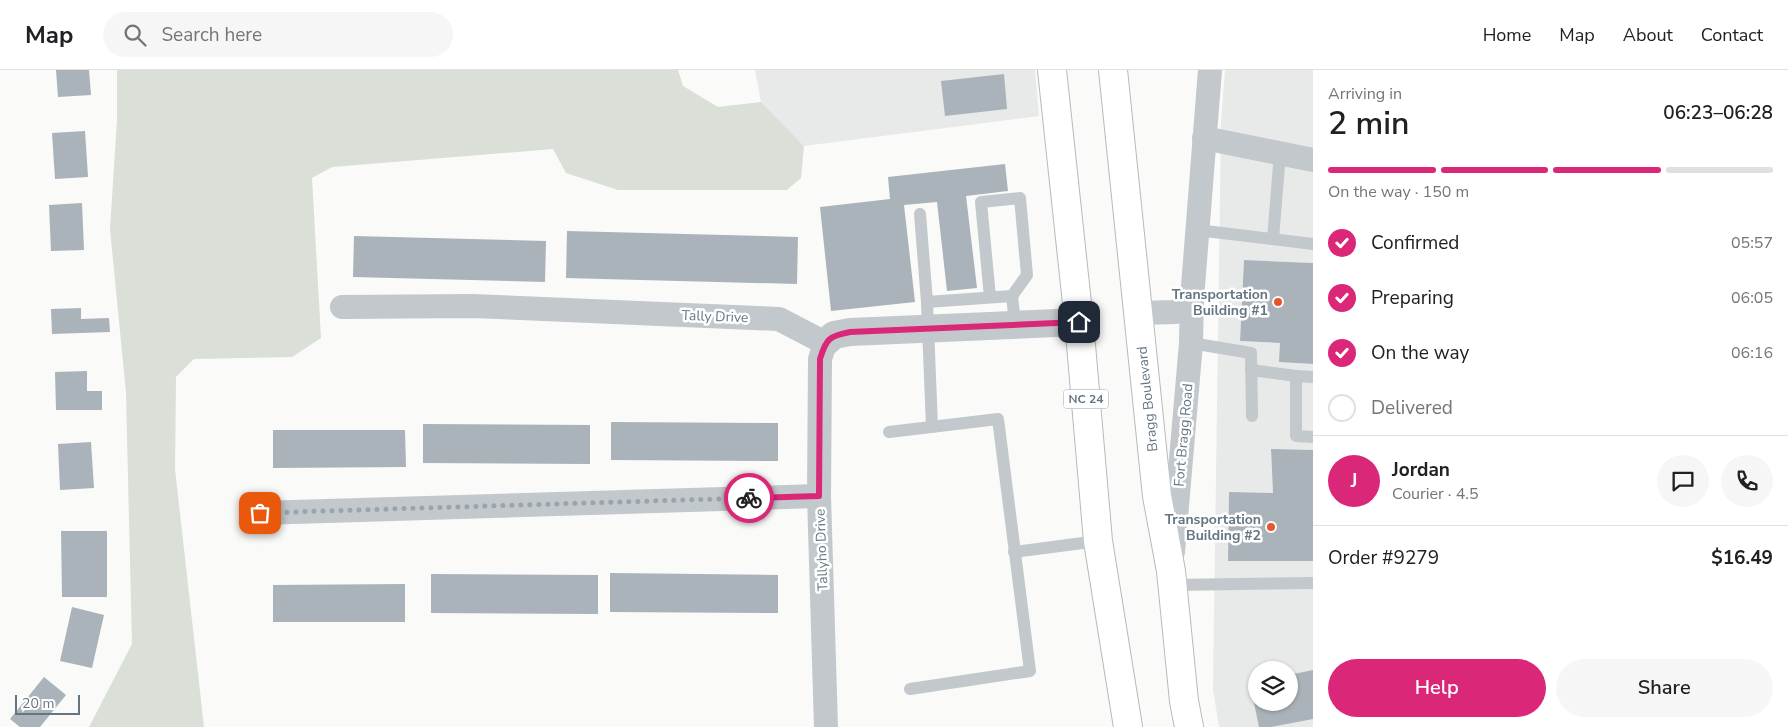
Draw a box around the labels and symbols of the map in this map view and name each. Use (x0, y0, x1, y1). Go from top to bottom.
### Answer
place label: Transportation Building #1 (1172, 285, 1268, 320)
marker: Transportation Building #1 (1272, 296, 1284, 308)
pin (1058, 301, 1100, 343)
street label: Tally Drive (681, 306, 749, 327)
street label: Bragg Boulevard (1133, 345, 1162, 453)
street label: Fort Bragg Road (1170, 383, 1197, 487)
road number: NC 24 (1064, 390, 1108, 408)
courier (724, 473, 774, 523)
pin (239, 492, 281, 534)
street label: Tallyho Drive (811, 508, 832, 592)
place label: Transportation Building #2 (1165, 510, 1261, 545)
marker: Transportation Building #2 (1265, 521, 1277, 533)
scale bar (15, 692, 80, 715)

